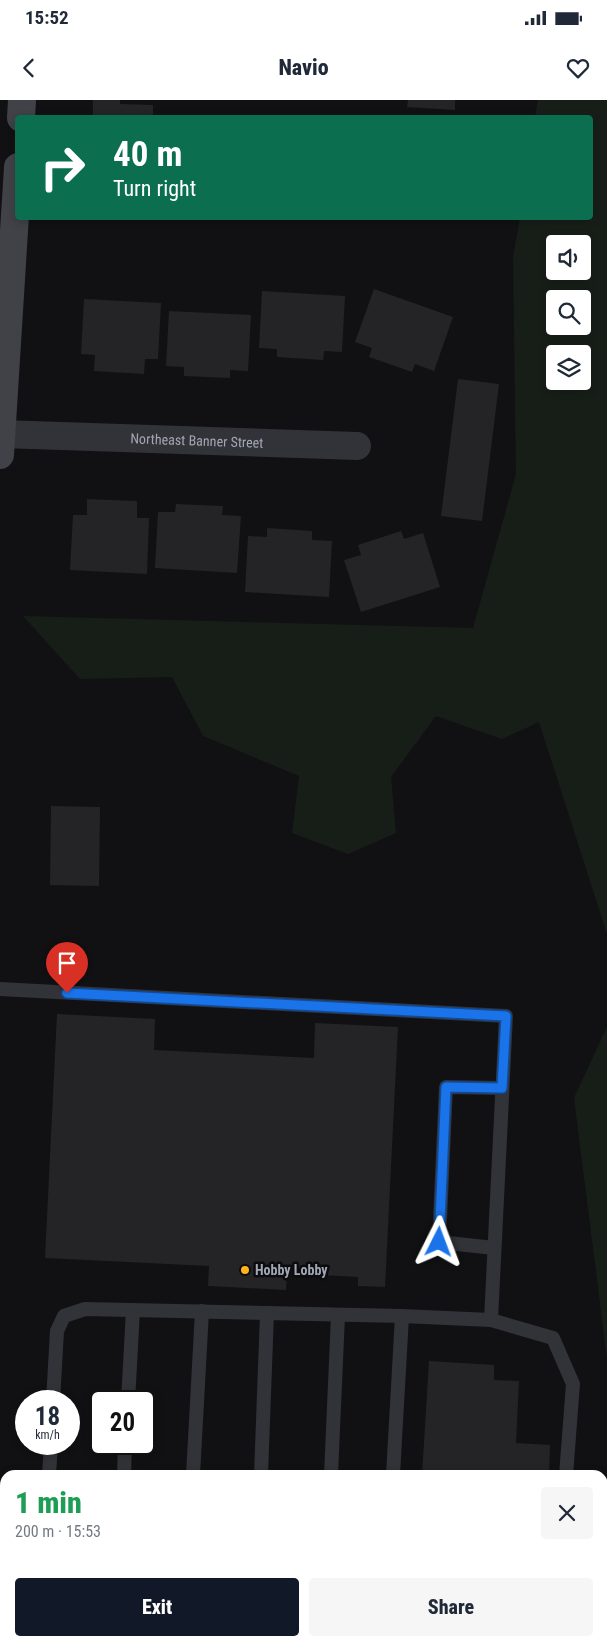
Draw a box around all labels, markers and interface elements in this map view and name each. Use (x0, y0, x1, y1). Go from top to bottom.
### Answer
text: 15:52 (25, 6, 69, 29)
icon: back (15, 54, 43, 82)
icon: heart (564, 54, 592, 82)
text: Navio (278, 55, 329, 80)
text: 40 m (113, 134, 182, 175)
icon: right (30, 135, 95, 200)
text: Turn right (113, 176, 196, 201)
map controls (546, 235, 591, 390)
button: sound (546, 235, 591, 280)
button: search (546, 290, 591, 335)
button: layers (546, 345, 591, 390)
street label: Northeast Banner Street (130, 430, 264, 451)
pin (46, 942, 88, 993)
icon: arrive (53, 949, 81, 977)
position arrow (412, 1215, 464, 1267)
place label: Hobby Lobby (255, 1262, 328, 1278)
marker: Hobby Lobby (239, 1264, 251, 1276)
speed limit sign: 20 (90, 1390, 155, 1455)
text: 18 (35, 1402, 60, 1431)
text: km/h (35, 1428, 60, 1442)
text: 1 min (15, 1485, 82, 1520)
button: close (541, 1487, 593, 1539)
text: 200 m · 15:53 (15, 1522, 101, 1541)
button: Exit (15, 1578, 299, 1636)
button: Share (309, 1578, 593, 1636)

